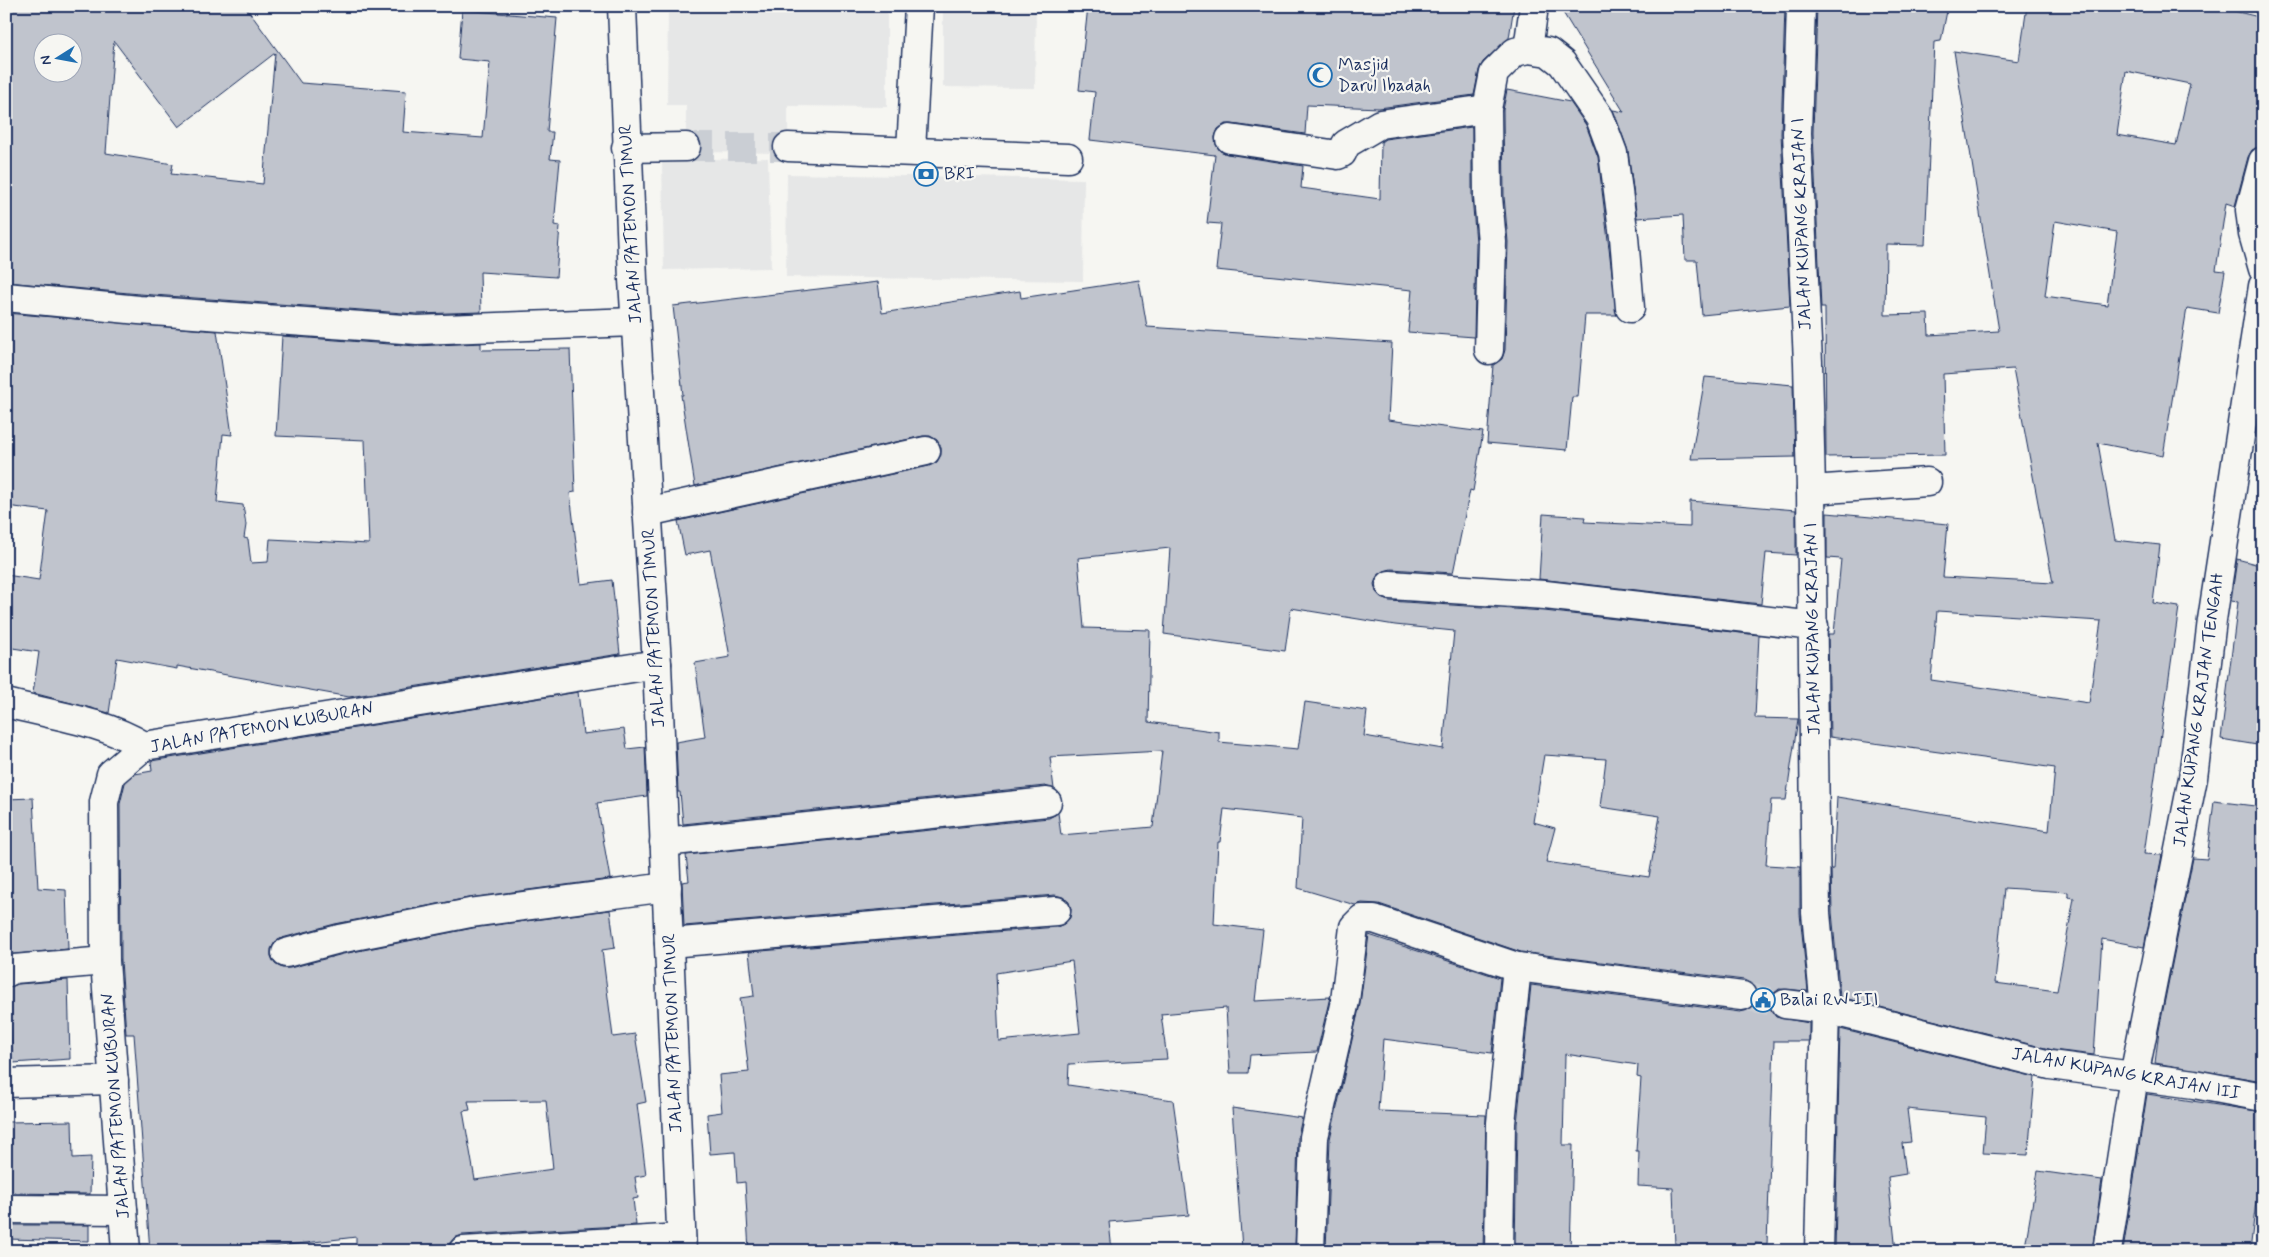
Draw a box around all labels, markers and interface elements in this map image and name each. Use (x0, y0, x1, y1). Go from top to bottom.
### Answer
north arrow (32, 32, 82, 82)
place label: Masjid Darul Ibadah (1338, 53, 1431, 98)
text: N (36, 54, 56, 67)
mosque icon: Masjid Darul Ibadah (1307, 62, 1333, 88)
street label: JALAN KUPANG KRAJAN I (1786, 117, 1818, 331)
street label: JALAN PATEMON TIMUR (614, 124, 648, 324)
bank icon: BRI (913, 161, 939, 187)
place label: BRI (944, 162, 975, 186)
street label: JALAN KUPANG KRAJAN I (1799, 523, 1827, 735)
street label: JALAN PATEMON TIMUR (637, 528, 671, 728)
street label: JALAN KUPANG KRAJAN TENGAH (2168, 571, 2230, 849)
street label: JALAN PATEMON KUBURAN (148, 697, 376, 759)
street label: JALAN PATEMON TIMUR (658, 933, 688, 1133)
public building icon: Balai RW III (1750, 987, 1776, 1013)
place label: Balai RW III (1780, 988, 1878, 1012)
street label: JALAN PATEMON KUBURAN (96, 992, 136, 1220)
street label: JALAN KUPANG KRAJAN III (2009, 1042, 2243, 1106)

